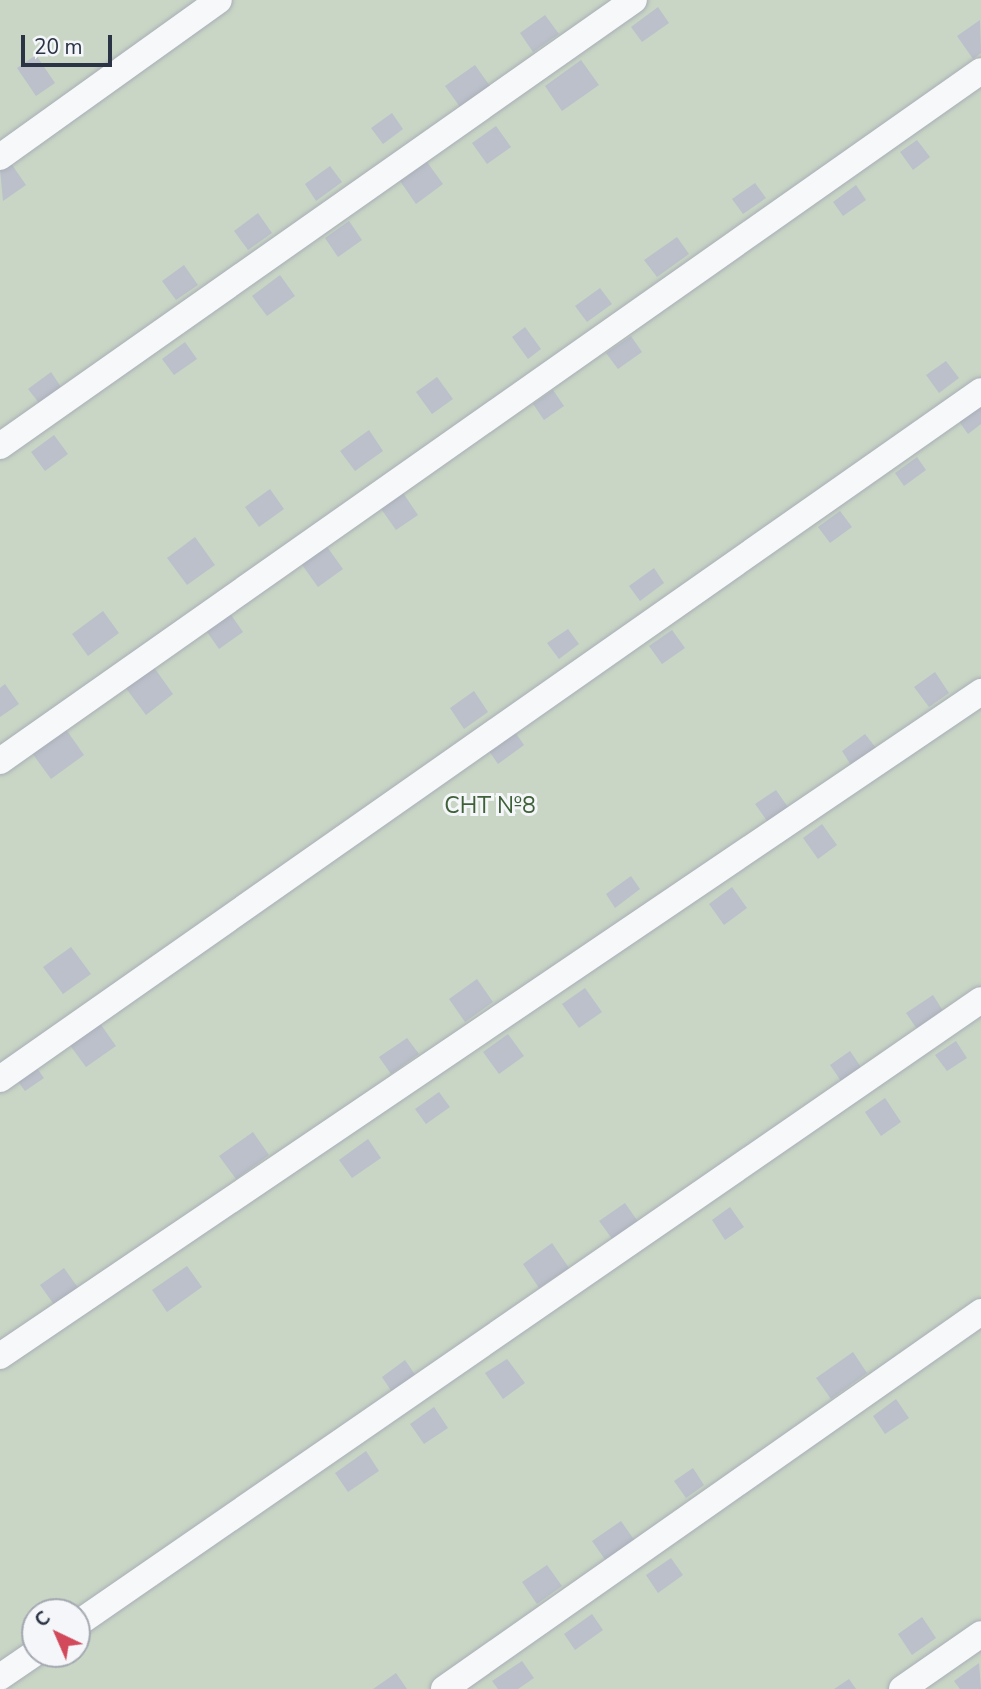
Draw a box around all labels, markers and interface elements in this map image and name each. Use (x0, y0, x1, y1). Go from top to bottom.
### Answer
scale bar (24, 21, 116, 65)
text: 20 m (34, 33, 83, 61)
park label: СНТ №8 (444, 792, 536, 820)
north arrow (21, 1598, 91, 1668)
text: С (29, 1605, 56, 1633)

